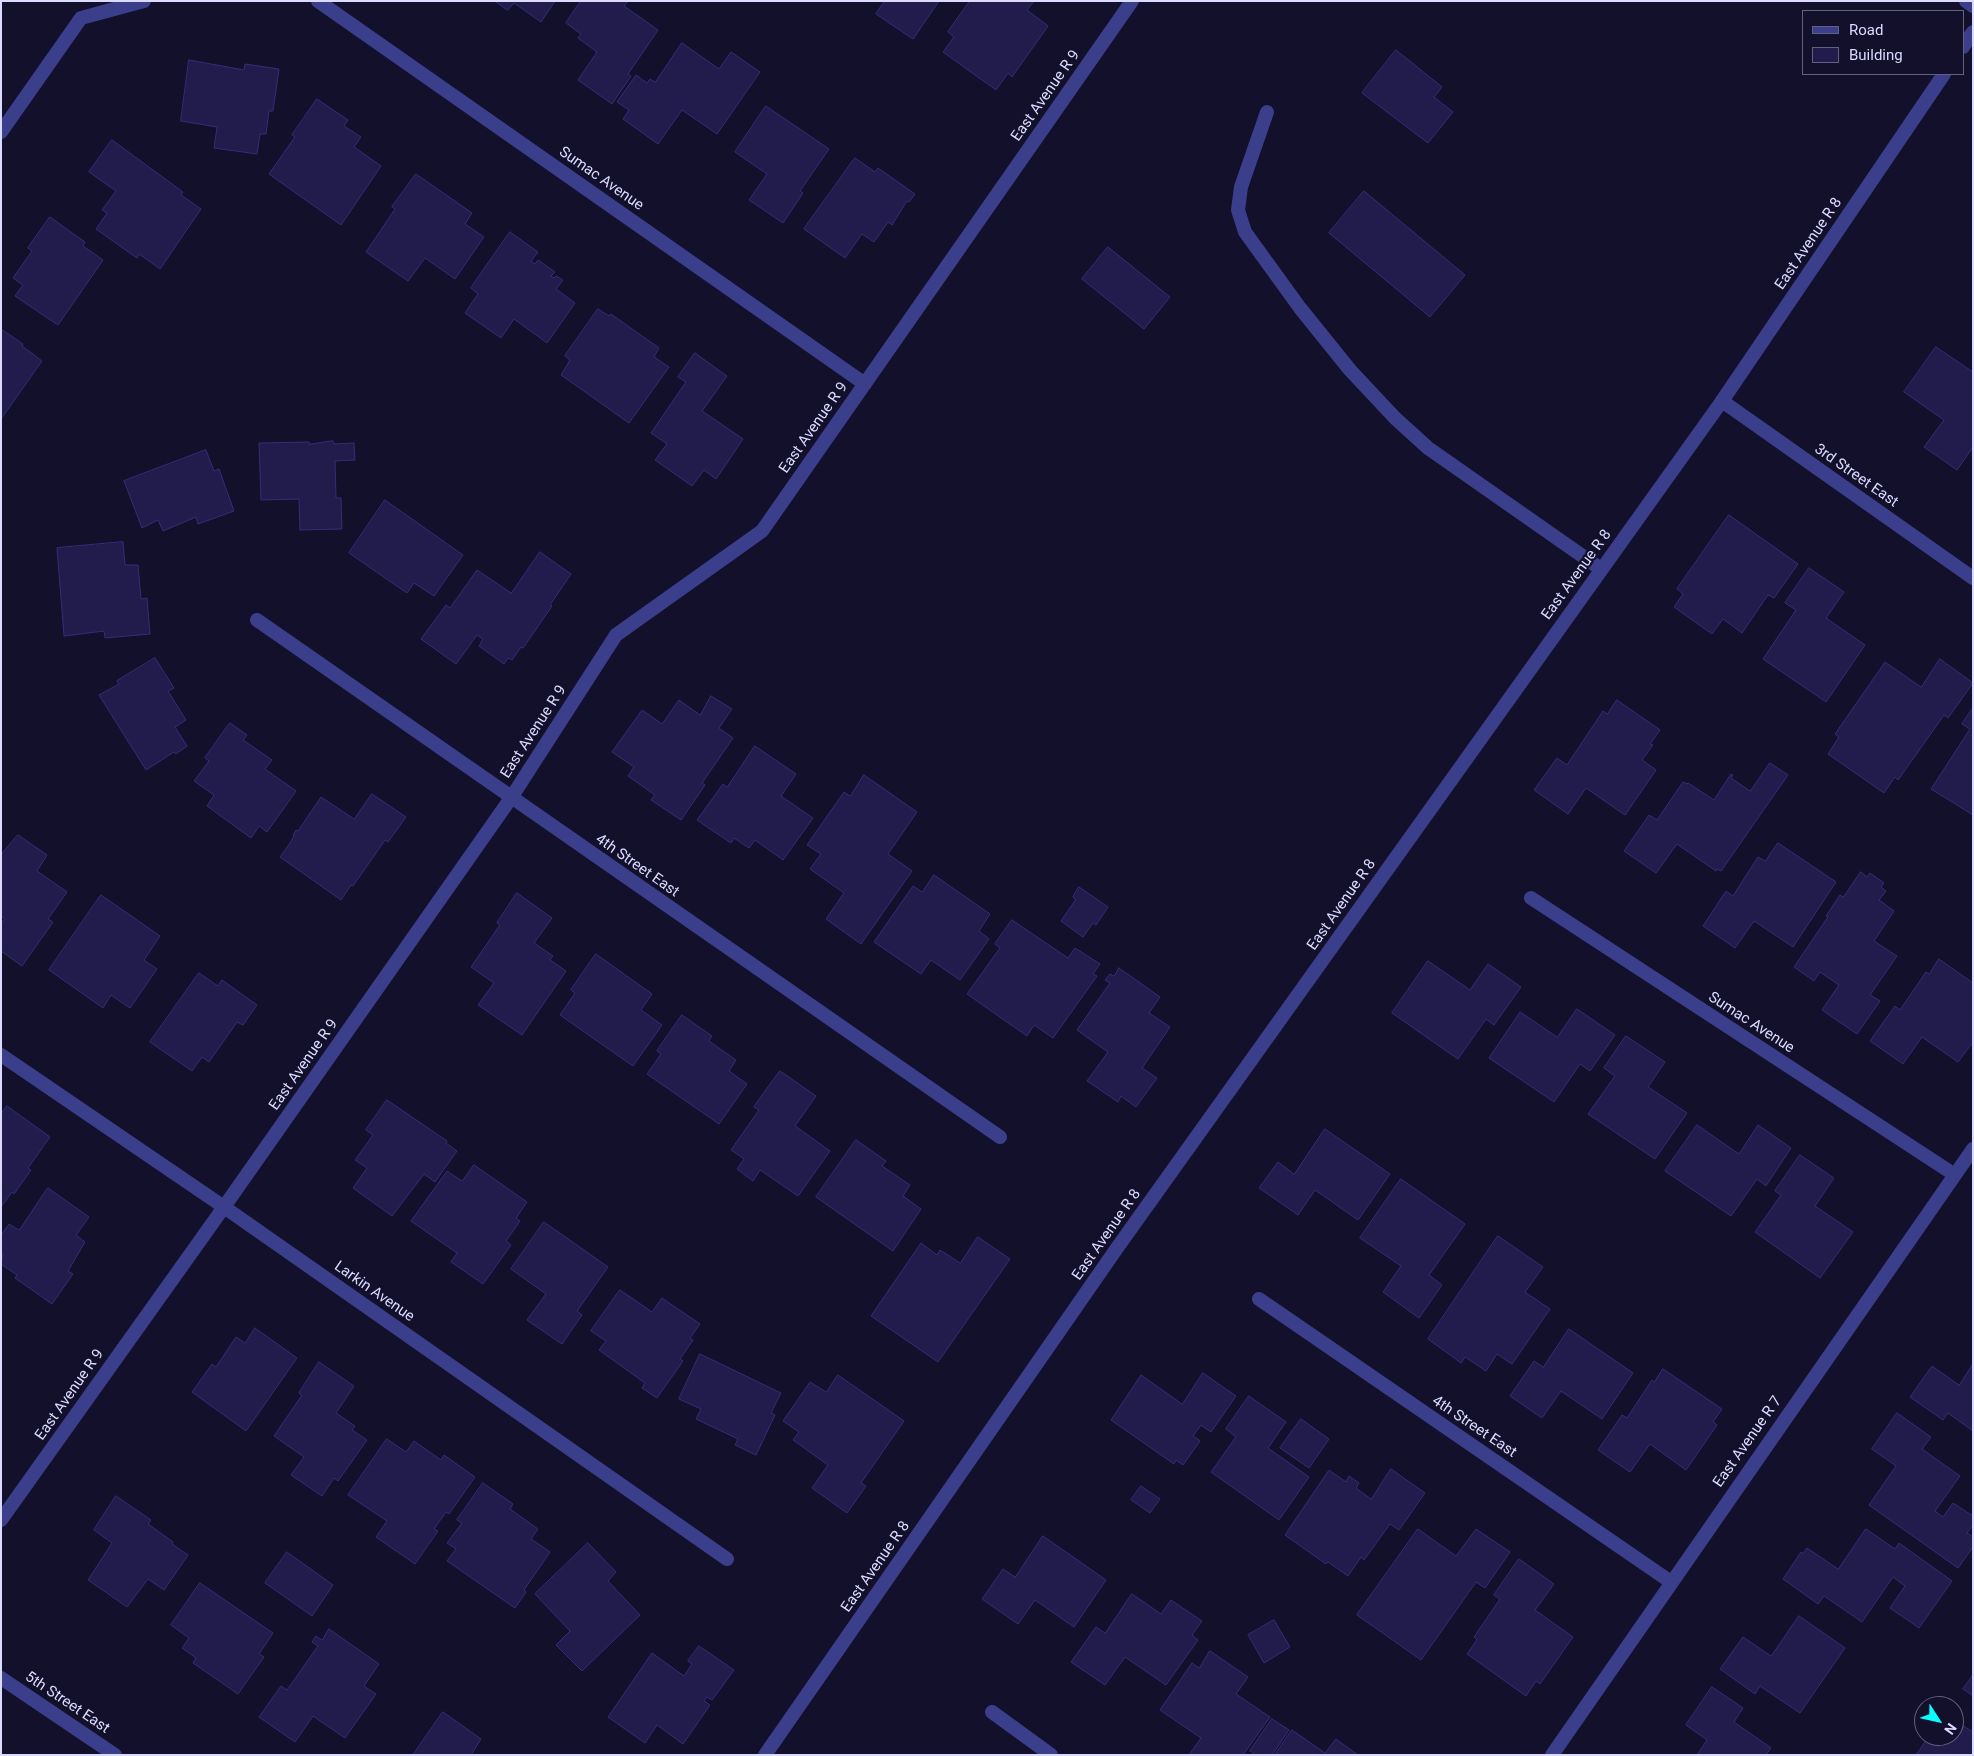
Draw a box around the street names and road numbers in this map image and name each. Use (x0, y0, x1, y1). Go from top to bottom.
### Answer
street label: East Avenue R 9 (1008, 47, 1084, 145)
street label: Sumac Avenue (555, 143, 647, 215)
street label: East Avenue R 8 (1772, 195, 1846, 293)
street label: East Avenue R 9 (776, 379, 852, 477)
street label: 3rd Street East (1811, 440, 1901, 512)
street label: East Avenue R 8 (1538, 526, 1616, 624)
street label: East Avenue R 9 (497, 682, 571, 782)
street label: 4th Street East (592, 831, 682, 901)
street label: East Avenue R 8 (1304, 856, 1380, 954)
street label: Sumac Avenue (1705, 988, 1797, 1058)
street label: East Avenue R 9 (266, 1016, 342, 1114)
street label: East Avenue R 8 (1069, 1186, 1145, 1284)
street label: Larkin Avenue (330, 1258, 418, 1326)
street label: East Avenue R 9 (32, 1346, 108, 1444)
street label: 4th Street East (1428, 1392, 1520, 1462)
street label: East Avenue R 7 (1710, 1393, 1786, 1491)
street label: East Avenue R 8 (838, 1518, 914, 1616)
street label: 5th Street East (21, 1668, 113, 1738)

